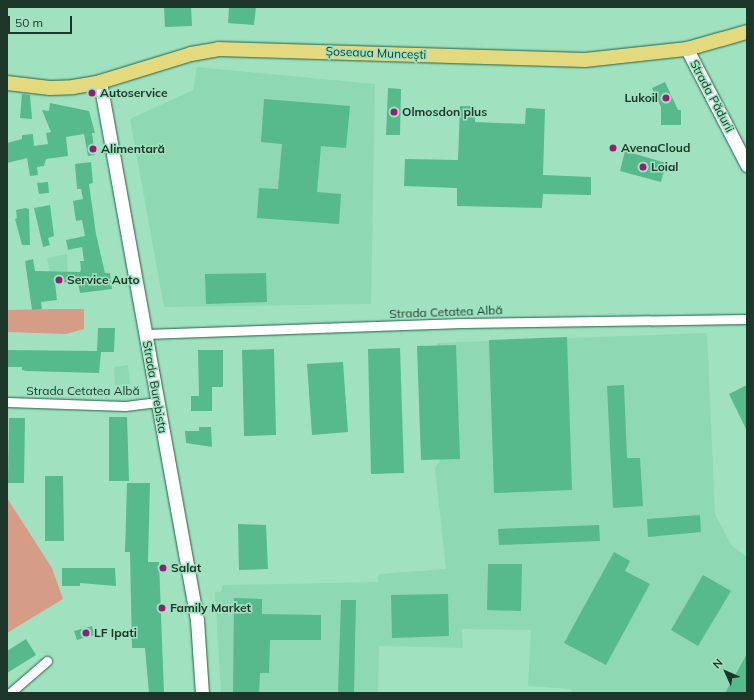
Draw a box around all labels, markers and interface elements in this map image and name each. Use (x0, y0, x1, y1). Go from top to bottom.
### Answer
scale bar (10, 8, 74, 34)
text: 50 m (15, 15, 43, 30)
street label: Șoseaua Muncești (325, 44, 427, 62)
street label: Strada Pădurii (687, 57, 737, 135)
place label: Autoservice (100, 86, 168, 100)
marker: Autoservice (87, 88, 97, 98)
place label: Lukoil (624, 91, 658, 105)
marker: Lukoil (661, 93, 671, 103)
place label: Olmosdon plus (402, 105, 487, 119)
marker: Olmosdon plus (389, 107, 399, 117)
place label: AvenaCloud (621, 141, 690, 155)
place label: Alimentară (101, 142, 165, 156)
marker: AvenaCloud (608, 143, 618, 153)
marker: Alimentară (88, 144, 98, 154)
place label: Loial (651, 160, 678, 174)
marker: Loial (638, 162, 648, 172)
place label: Service Auto (67, 273, 140, 287)
marker: Service Auto (54, 275, 64, 285)
street label: Strada Cetatea Albă (389, 303, 503, 321)
street label: Strada Burebista (140, 340, 170, 434)
street label: Strada Cetatea Albă (26, 384, 140, 398)
place label: Salat (171, 561, 201, 575)
marker: Salat (158, 563, 168, 573)
place label: Family Market (170, 601, 251, 615)
marker: Family Market (157, 603, 167, 613)
place label: LF Ipati (94, 626, 137, 640)
marker: LF Ipati (81, 628, 91, 638)
north arrow (706, 652, 746, 692)
text: N (710, 656, 725, 671)

